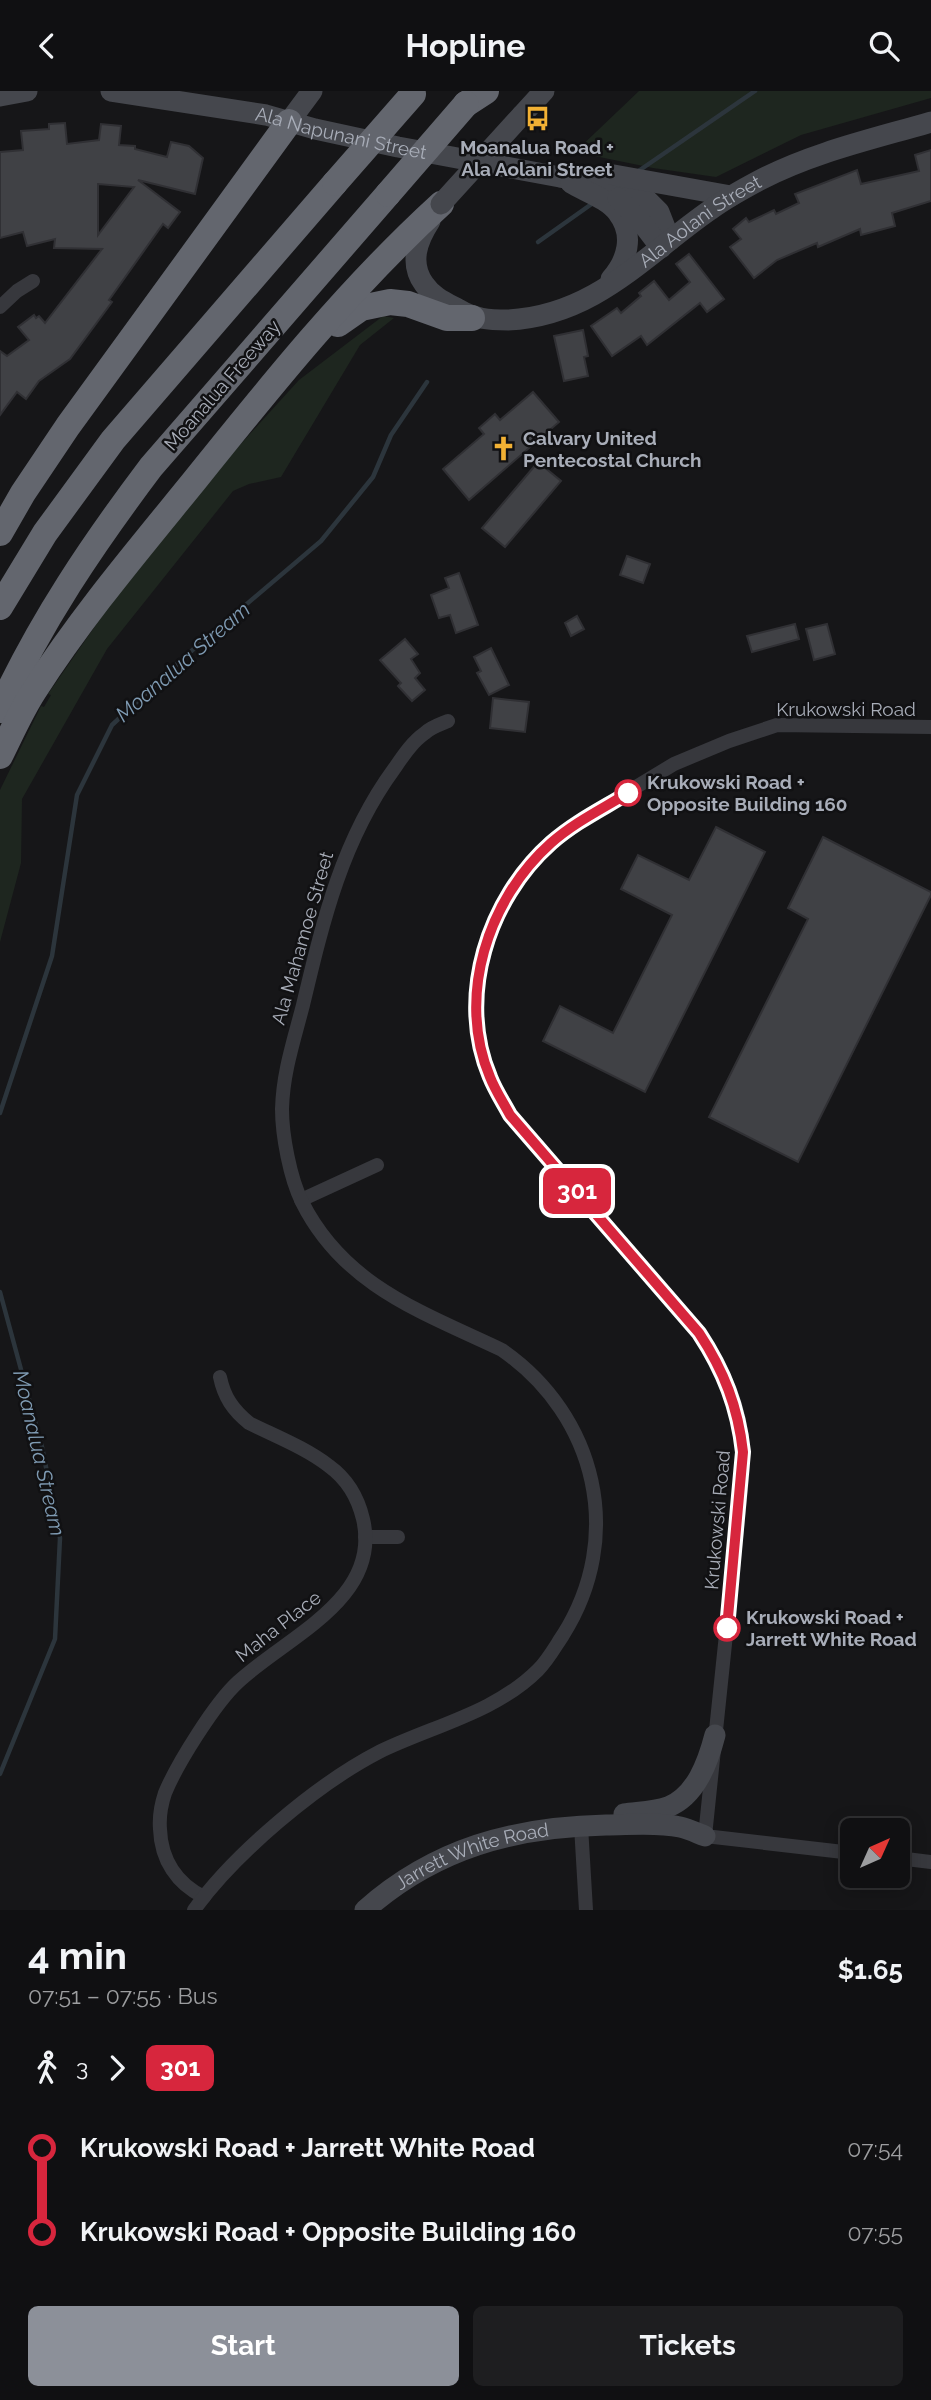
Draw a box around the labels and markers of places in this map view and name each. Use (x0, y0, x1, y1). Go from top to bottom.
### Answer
bus stop icon: Moanalua Road + Ala Aolani Street (523, 105, 551, 133)
place label: Moanalua Road + Ala Aolani Street (460, 136, 614, 180)
place label: Calvary United Pentecostal Church (523, 427, 701, 471)
church icon: Calvary United Pentecostal Church (489, 435, 517, 463)
place label: Krukowski Road + Opposite Building 160 (647, 771, 847, 815)
marker: Krukowski Road + Opposite Building 160 (615, 780, 641, 806)
place label: Krukowski Road + Jarrett White Road (746, 1606, 917, 1650)
marker: Krukowski Road + Jarrett White Road (714, 1615, 740, 1641)

